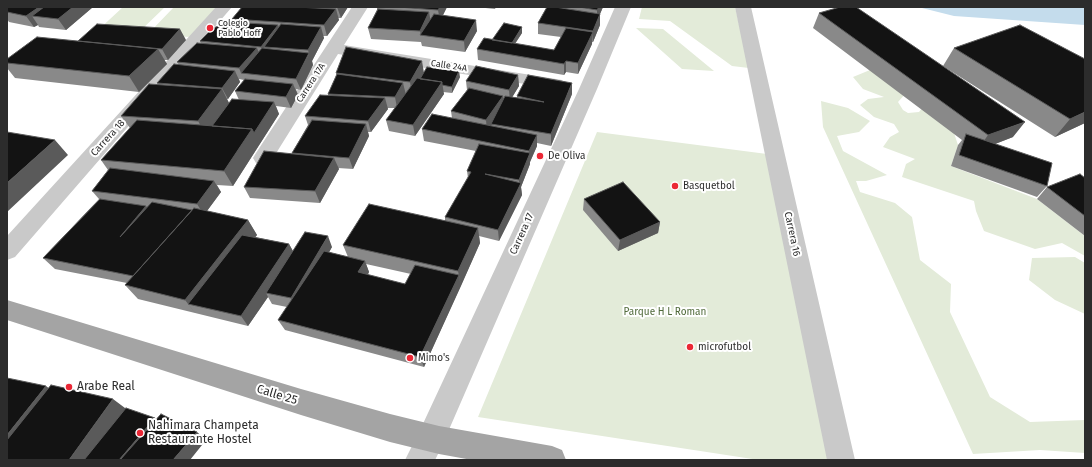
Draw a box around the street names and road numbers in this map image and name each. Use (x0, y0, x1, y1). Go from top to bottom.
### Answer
street label: Calle 24A (430, 58, 468, 74)
street label: Carrera 17A (294, 61, 328, 105)
street label: Carrera 18 (88, 117, 128, 159)
street label: Carrera 17 (508, 211, 536, 257)
street label: Carrera 16 (781, 211, 803, 257)
street label: Calle 25 (255, 382, 299, 408)

